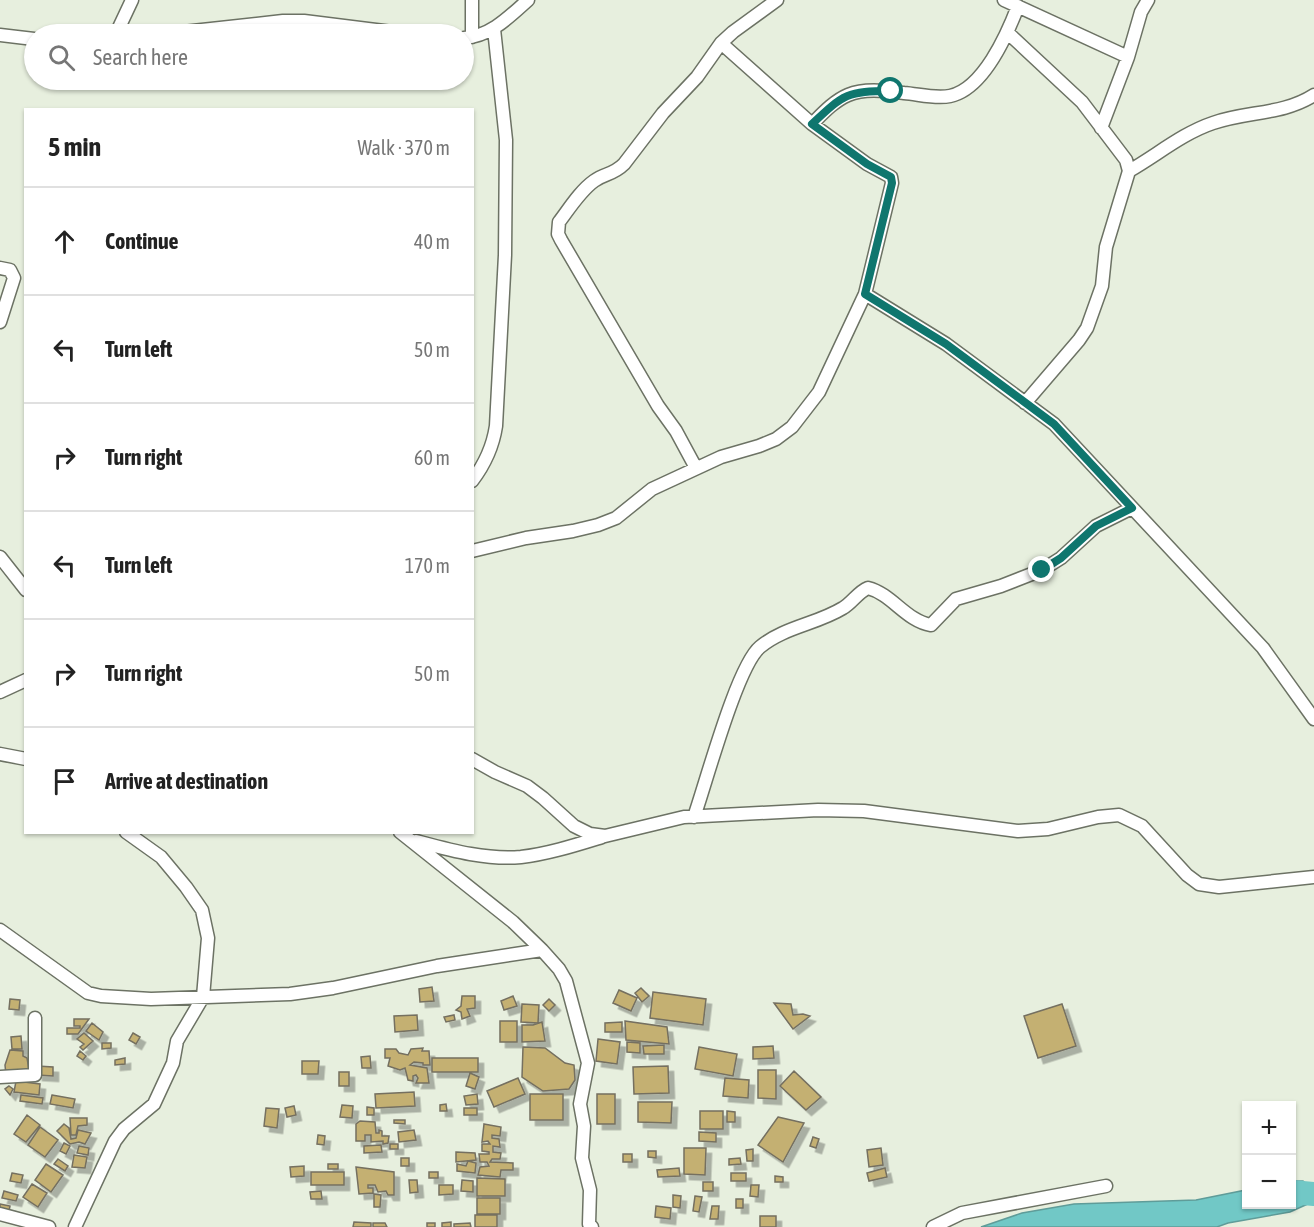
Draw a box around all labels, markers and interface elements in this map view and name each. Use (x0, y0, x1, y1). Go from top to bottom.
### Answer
search box (24, 24, 474, 90)
icon: search (45, 41, 78, 74)
text: Search here (93, 44, 188, 70)
route start (877, 77, 903, 103)
text: 5 min (48, 132, 101, 162)
text: Walk · 370 m (358, 136, 450, 159)
icon: ahead (48, 225, 81, 258)
text: Continue (105, 228, 179, 254)
text: 40 m (414, 230, 450, 253)
icon: left (48, 333, 81, 366)
text: Turn left (105, 336, 172, 362)
text: 50 m (414, 338, 450, 361)
icon: right (48, 441, 81, 474)
text: Turn right (105, 444, 182, 470)
text: 60 m (414, 446, 450, 469)
icon: left (48, 549, 81, 582)
text: Turn left (105, 552, 172, 578)
text: 170 m (405, 554, 450, 577)
route end (1028, 556, 1054, 582)
icon: right (48, 657, 81, 690)
text: Turn right (105, 660, 182, 686)
text: 50 m (414, 662, 450, 685)
icon: arrive (48, 765, 81, 798)
text: Arrive at destination (105, 768, 268, 794)
map controls (1242, 1101, 1296, 1209)
button: + (1242, 1101, 1296, 1155)
button: − (1242, 1155, 1296, 1209)

